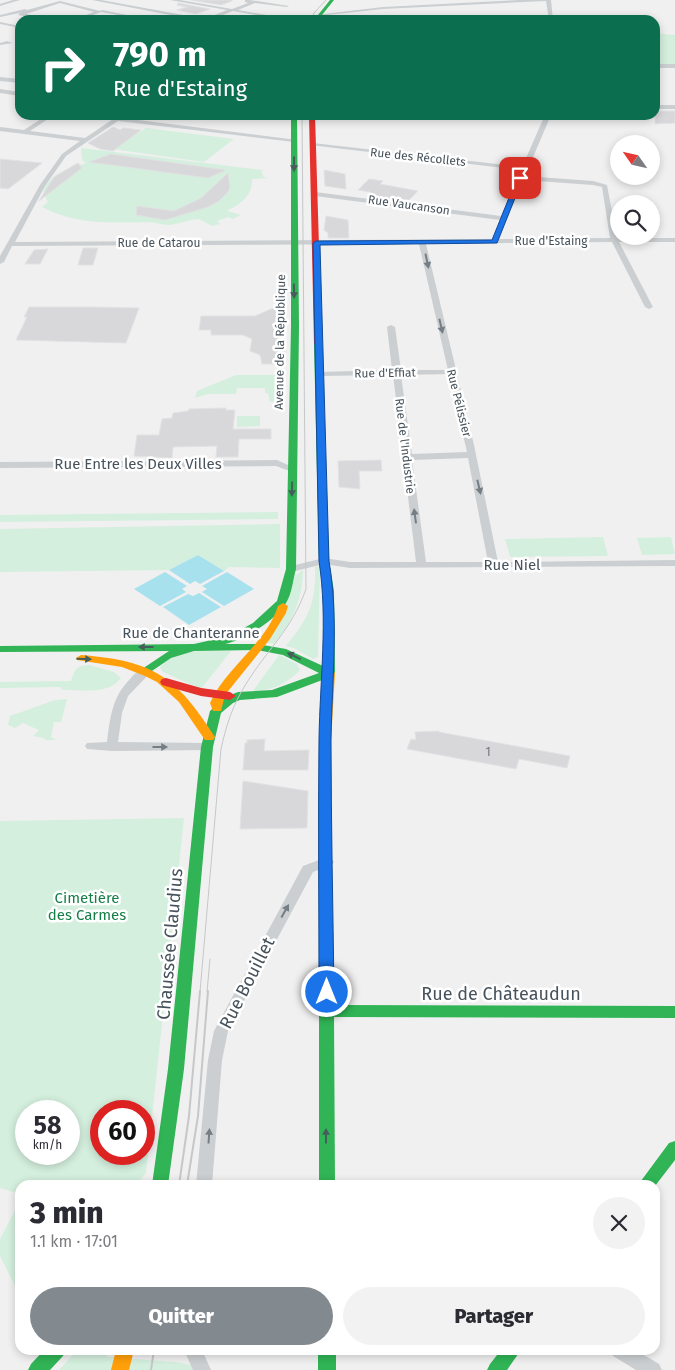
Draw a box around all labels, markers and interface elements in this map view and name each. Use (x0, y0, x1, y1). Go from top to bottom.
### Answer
text: 790 m (113, 33, 207, 75)
icon: right (30, 35, 95, 100)
text: Rue d'Estaing (113, 75, 247, 102)
north arrow (610, 135, 660, 185)
map controls (610, 135, 660, 245)
street label: Rue des Récollets (370, 145, 467, 169)
one-way arrow (290, 156, 298, 172)
pin (499, 157, 541, 199)
icon: arrive (506, 164, 534, 192)
street label: Rue Vaucanson (367, 192, 451, 218)
button: search (610, 195, 660, 245)
street label: Rue d'Estaing (514, 234, 588, 248)
street label: Rue de Catarou (117, 236, 201, 250)
one-way arrow (423, 253, 431, 269)
street label: Avenue de la République (272, 274, 288, 410)
one-way arrow (291, 284, 299, 300)
one-way arrow (437, 318, 445, 333)
street label: Rue d'Effiat (354, 365, 417, 381)
street label: Rue Pélissier (444, 368, 474, 439)
street label: Rue de l'Industrie (392, 397, 418, 495)
street label: Rue Entre les Deux Villes (54, 455, 222, 473)
one-way arrow (475, 480, 483, 496)
one-way arrow (288, 481, 296, 497)
one-way arrow (410, 507, 418, 523)
street label: Rue Niel (483, 556, 541, 574)
street label: Rue de Chanteranne (122, 624, 260, 642)
one-way arrow (137, 643, 153, 651)
one-way arrow (287, 652, 301, 660)
one-way arrow (76, 655, 92, 663)
one-way arrow (152, 743, 168, 751)
house number: 1 (485, 745, 491, 759)
street label: Chaussée Claudius (152, 867, 188, 1021)
park label: Cimetière des Carmes (48, 889, 126, 924)
one-way arrow (281, 903, 289, 918)
street label: Rue Bouillet (215, 933, 280, 1032)
position arrow (300, 965, 352, 1017)
street label: Rue de Châteaudun (421, 983, 581, 1005)
speed limit sign: 60 (90, 1100, 155, 1165)
text: 58 (34, 1111, 61, 1141)
one-way arrow (205, 1128, 213, 1144)
one-way arrow (322, 1128, 330, 1144)
text: km/h (33, 1138, 62, 1152)
text: 3 min (30, 1195, 104, 1231)
button: close (593, 1197, 645, 1249)
text: 1.1 km · 17:01 (30, 1232, 118, 1251)
button: Quitter (30, 1287, 333, 1345)
button: Partager (343, 1287, 645, 1345)

